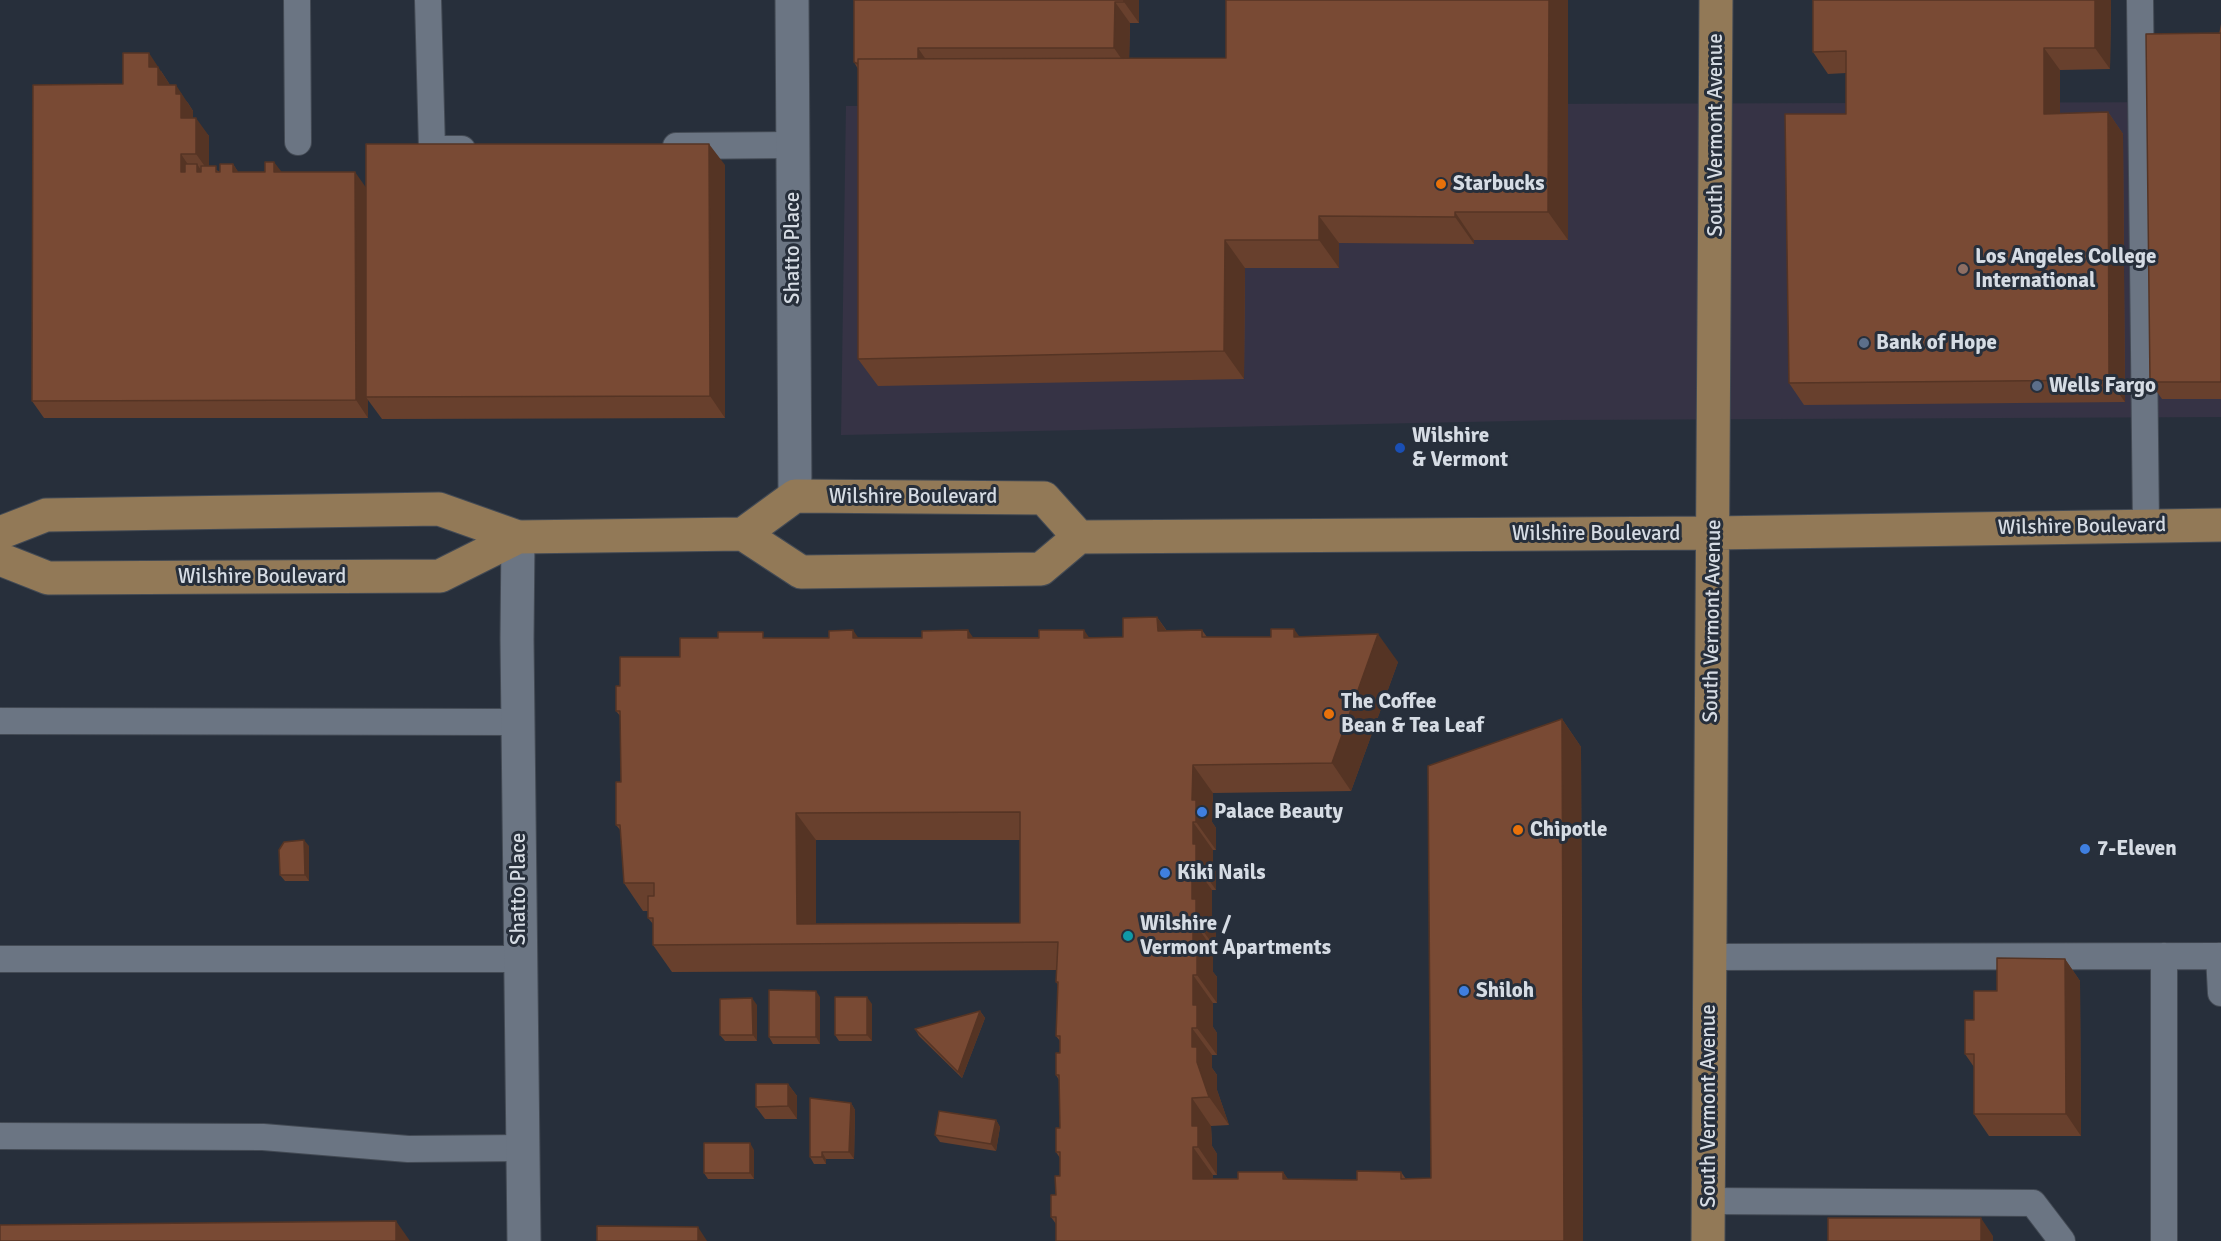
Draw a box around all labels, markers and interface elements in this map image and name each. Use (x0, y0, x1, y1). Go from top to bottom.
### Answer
street label: South Vermont Avenue (1703, 33, 1729, 237)
place label: Starbucks (1453, 171, 1545, 197)
marker: Starbucks (1434, 177, 1448, 191)
street label: Shatto Place (780, 192, 806, 304)
place label: Los Angeles College International (1975, 244, 2156, 294)
marker: Los Angeles College International (1956, 262, 1970, 276)
place label: Bank of Hope (1876, 330, 1997, 356)
marker: Bank of Hope (1857, 336, 1871, 350)
place label: Wells Fargo (2049, 373, 2156, 399)
marker: Wells Fargo (2030, 379, 2044, 393)
place label: Wilshire & Vermont (1412, 423, 1508, 473)
marker: Wilshire & Vermont (1393, 441, 1407, 455)
street label: Wilshire Boulevard (829, 484, 997, 510)
street label: Wilshire Boulevard (1997, 513, 2167, 541)
street label: South Vermont Avenue (1699, 519, 1727, 723)
street label: Wilshire Boulevard (1512, 521, 1680, 547)
street label: Wilshire Boulevard (178, 564, 346, 590)
place label: The Coffee Bean & Tea Leaf (1341, 689, 1484, 739)
marker: The Coffee Bean & Tea Leaf (1322, 707, 1336, 721)
place label: Palace Beauty (1214, 799, 1343, 825)
marker: Palace Beauty (1195, 805, 1209, 819)
place label: Chipotle (1530, 817, 1607, 843)
marker: Chipotle (1511, 823, 1525, 837)
street label: Shatto Place (506, 833, 532, 945)
place label: 7-Eleven (2097, 836, 2177, 862)
marker: 7-Eleven (2078, 842, 2092, 856)
place label: Kiki Nails (1177, 860, 1266, 886)
marker: Kiki Nails (1158, 866, 1172, 880)
place label: Wilshire / Vermont Apartments (1140, 911, 1331, 961)
marker: Wilshire / Vermont Apartments (1121, 929, 1135, 943)
place label: Shiloh (1476, 978, 1534, 1004)
marker: Shiloh (1457, 984, 1471, 998)
street label: South Vermont Avenue (1696, 1004, 1722, 1208)

